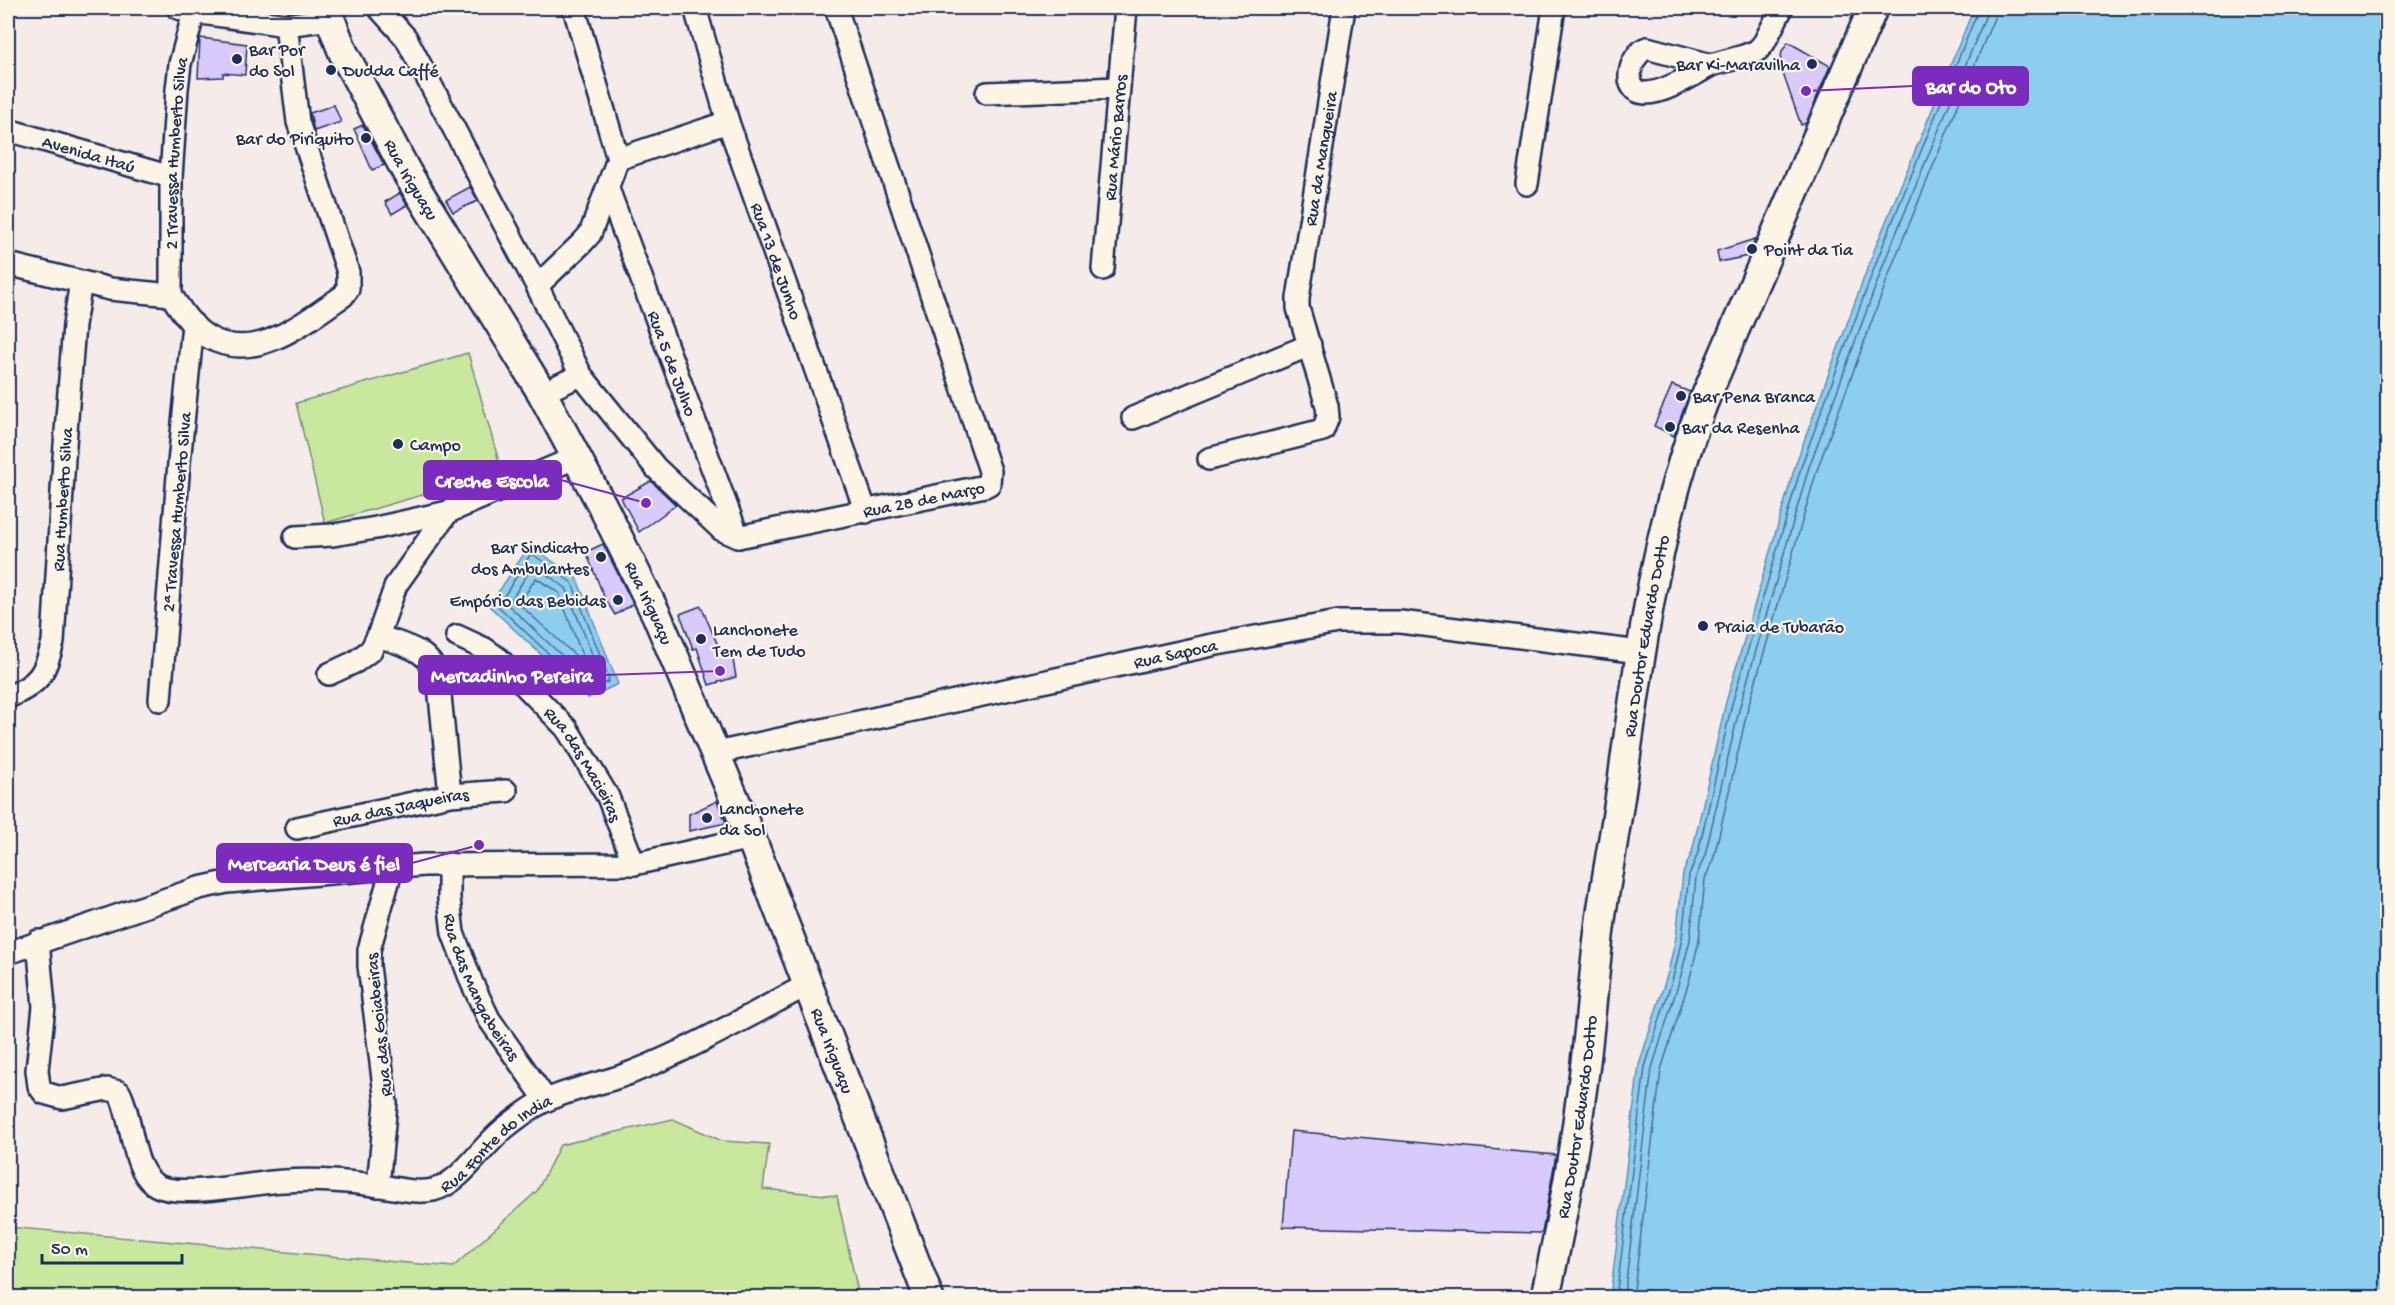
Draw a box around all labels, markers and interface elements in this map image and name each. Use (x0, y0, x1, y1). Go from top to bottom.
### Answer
place label: Bar Por do Sol (248, 41, 306, 83)
marker: Bar Por do Sol (230, 52, 244, 66)
street label: 2 Travessa Humberto Silva (163, 54, 195, 250)
place label: Bar Ki-Maravilha (1675, 56, 1801, 77)
marker: Bar Ki-Maravilha (1805, 57, 1819, 71)
place label: Dudda Caffé (342, 62, 439, 83)
marker: Dudda Caffé (324, 63, 338, 77)
callout: Bar do Oto (1913, 67, 2028, 105)
street label: Rua Mário Barros (1101, 72, 1133, 202)
text: Bar do Oto (1925, 78, 2017, 101)
street label: Rua da Mangueira (1302, 89, 1344, 228)
place label: Bar do Piriquito (235, 130, 354, 151)
marker: Bar do Piriquito (359, 131, 373, 145)
street label: Avenida Itaú (39, 132, 137, 179)
street label: Rua Iriguaçu (378, 136, 442, 225)
street label: Rua 13 de Junho (744, 200, 805, 323)
place label: Point da Tia (1763, 241, 1854, 262)
marker: Point da Tia (1745, 242, 1759, 256)
street label: Rua 5 de Julho (641, 308, 700, 420)
place label: Bar Pena Branca (1692, 388, 1816, 409)
marker: Bar Pena Branca (1674, 389, 1688, 403)
street label: 2ª Travessa Humberto Silva (159, 410, 198, 613)
place label: Bar da Resenha (1681, 419, 1800, 440)
marker: Bar da Resenha (1663, 420, 1677, 434)
street label: Rua Humberto Silva (49, 426, 79, 572)
place label: Campo (410, 436, 461, 457)
marker: Campo (391, 437, 405, 451)
callout: Creche Escola (424, 461, 561, 499)
text: Creche Escola (434, 472, 550, 495)
street label: Rua 28 de Março (862, 478, 987, 524)
street label: Rua Doutor Eduardo Dotto (1620, 533, 1676, 739)
place label: Bar Sindicato dos Ambulantes (471, 539, 590, 581)
marker: Bar Sindicato dos Ambulantes (594, 550, 608, 564)
street label: Rua Iriguaçu (619, 559, 676, 649)
place label: Empório das Bebidas (449, 592, 607, 613)
marker: Empório das Bebidas (611, 593, 625, 607)
place label: Praia de Tubarão (1714, 618, 1844, 639)
marker: Praia de Tubarão (1696, 619, 1710, 633)
place label: Lanchonete Tem de Tudo (712, 621, 806, 663)
marker: Lanchonete Tem de Tudo (694, 632, 708, 646)
street label: Rua Sapoca (1132, 636, 1220, 675)
callout: Mercadinho Pereira (419, 656, 605, 694)
text: Mercadinho Pereira (431, 667, 594, 690)
street label: Rua das Macieiras (538, 703, 625, 826)
street label: Rua das Jaqueiras (331, 786, 471, 833)
place label: Lanchonete da Sol (719, 800, 804, 842)
marker: Lanchonete da Sol (700, 811, 714, 825)
callout: Mercearia Deus é fiel (217, 844, 412, 882)
text: Mercearia Deus é fiel (228, 854, 401, 878)
street label: Rua das Mangabeiras (438, 913, 524, 1067)
street label: Rua das Goiabeiras (362, 951, 398, 1097)
street label: Rua Iriguaçu (805, 1006, 857, 1098)
street label: Rua Doutor Eduardo Dotto (1554, 1015, 1604, 1221)
street label: Rua Fonte do India (437, 1091, 557, 1199)
scale bar (42, 1227, 182, 1265)
text: 50 m (51, 1240, 88, 1261)

